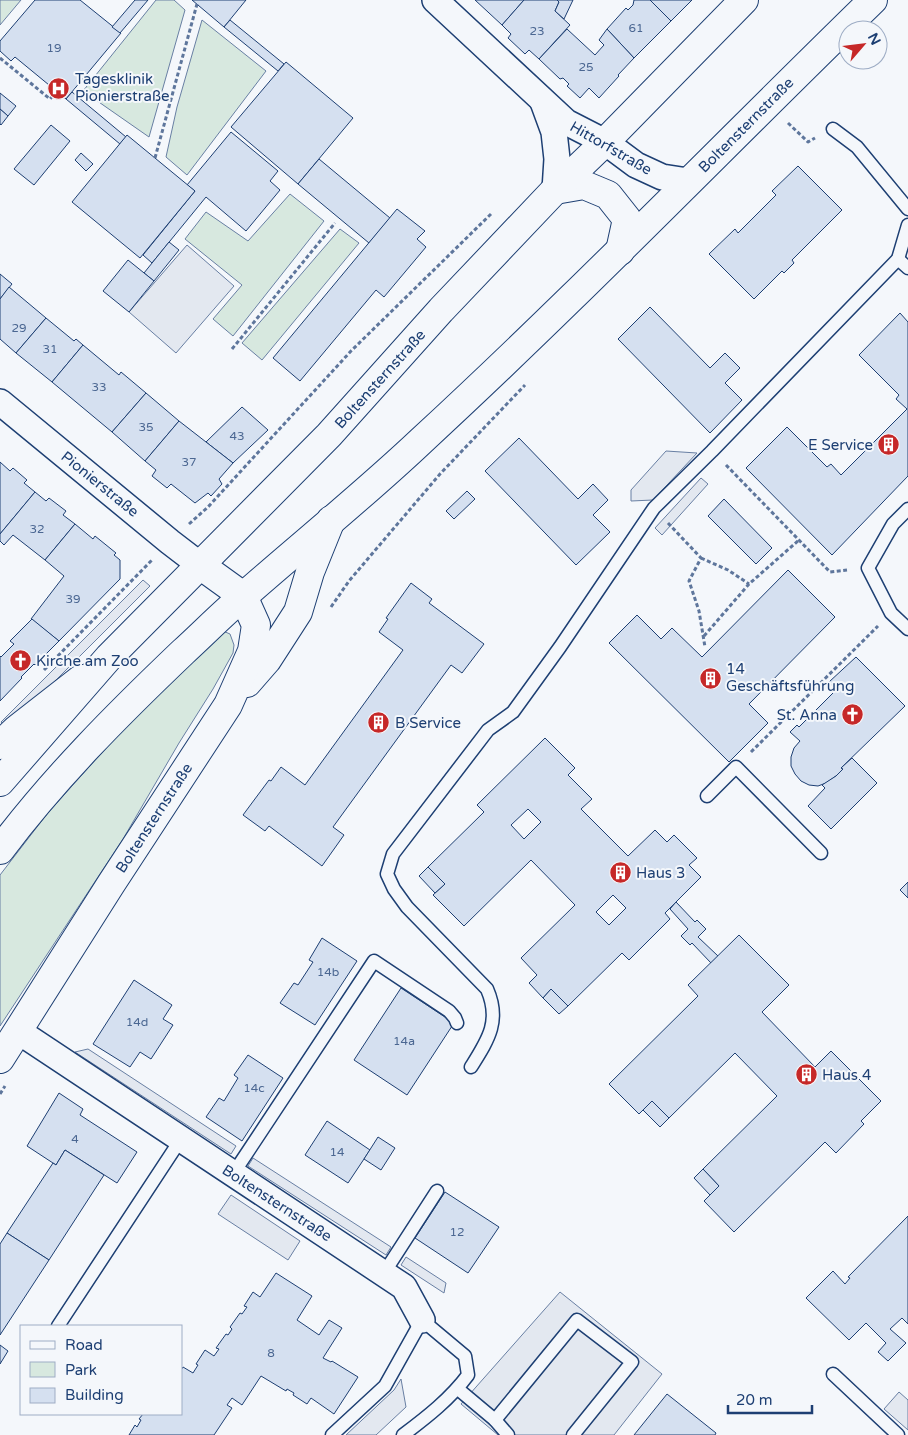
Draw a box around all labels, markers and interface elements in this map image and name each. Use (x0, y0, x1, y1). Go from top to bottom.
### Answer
north arrow (838, 20, 888, 70)
house number: 61 (628, 21, 644, 35)
house number: 23 (529, 24, 545, 38)
text: N (864, 30, 884, 48)
house number: 19 (46, 41, 62, 55)
house number: 25 (578, 60, 594, 74)
place label: Tagesklinik Pionierstraße (75, 70, 170, 105)
street label: Boltensternstraße (695, 74, 797, 176)
hospital icon: Tagesklinik Pionierstraße (47, 76, 71, 100)
street label: Hittorfstraße (567, 117, 655, 179)
house number: 29 (11, 321, 27, 335)
street label: Boltensternstraße (331, 326, 429, 432)
house number: 31 (42, 342, 58, 356)
house number: 33 (91, 380, 107, 394)
house number: 35 (138, 420, 154, 434)
house number: 43 (229, 429, 245, 443)
building icon: E Service (877, 433, 901, 457)
place label: E Service (808, 436, 873, 454)
street label: Pionierstraße (58, 447, 142, 521)
house number: 37 (181, 455, 197, 469)
house number: 32 (29, 522, 45, 536)
house number: 39 (65, 592, 81, 606)
church icon: Kirche am Zoo (8, 649, 32, 673)
place label: Kirche am Zoo (36, 652, 139, 670)
place label: 14 Geschäftsführung (726, 660, 854, 695)
building icon: 14 Geschäftsführung (698, 666, 722, 690)
church icon: St. Anna (841, 703, 865, 727)
place label: St. Anna (777, 706, 837, 724)
building icon: B Service (367, 711, 391, 735)
place label: B Service (395, 714, 461, 732)
street label: Boltensternstraße (112, 760, 196, 876)
building icon: Haus 3 (608, 861, 632, 885)
place label: Haus 3 (636, 864, 685, 882)
house number: 14b (317, 965, 339, 979)
house number: 14d (126, 1015, 148, 1029)
house number: 14a (393, 1034, 415, 1048)
building icon: Haus 4 (794, 1063, 818, 1087)
place label: Haus 4 (822, 1066, 871, 1084)
house number: 14c (243, 1081, 265, 1095)
house number: 4 (71, 1132, 79, 1146)
house number: 14 (329, 1145, 345, 1159)
street label: Boltensternstraße (219, 1161, 335, 1245)
house number: 12 (449, 1225, 465, 1239)
legend (20, 1325, 182, 1415)
text: Road (65, 1336, 103, 1354)
house number: 8 (267, 1346, 275, 1360)
text: Park (65, 1361, 97, 1379)
scale bar (728, 1382, 812, 1414)
text: Building (65, 1386, 124, 1404)
text: 20 m (736, 1391, 773, 1409)

